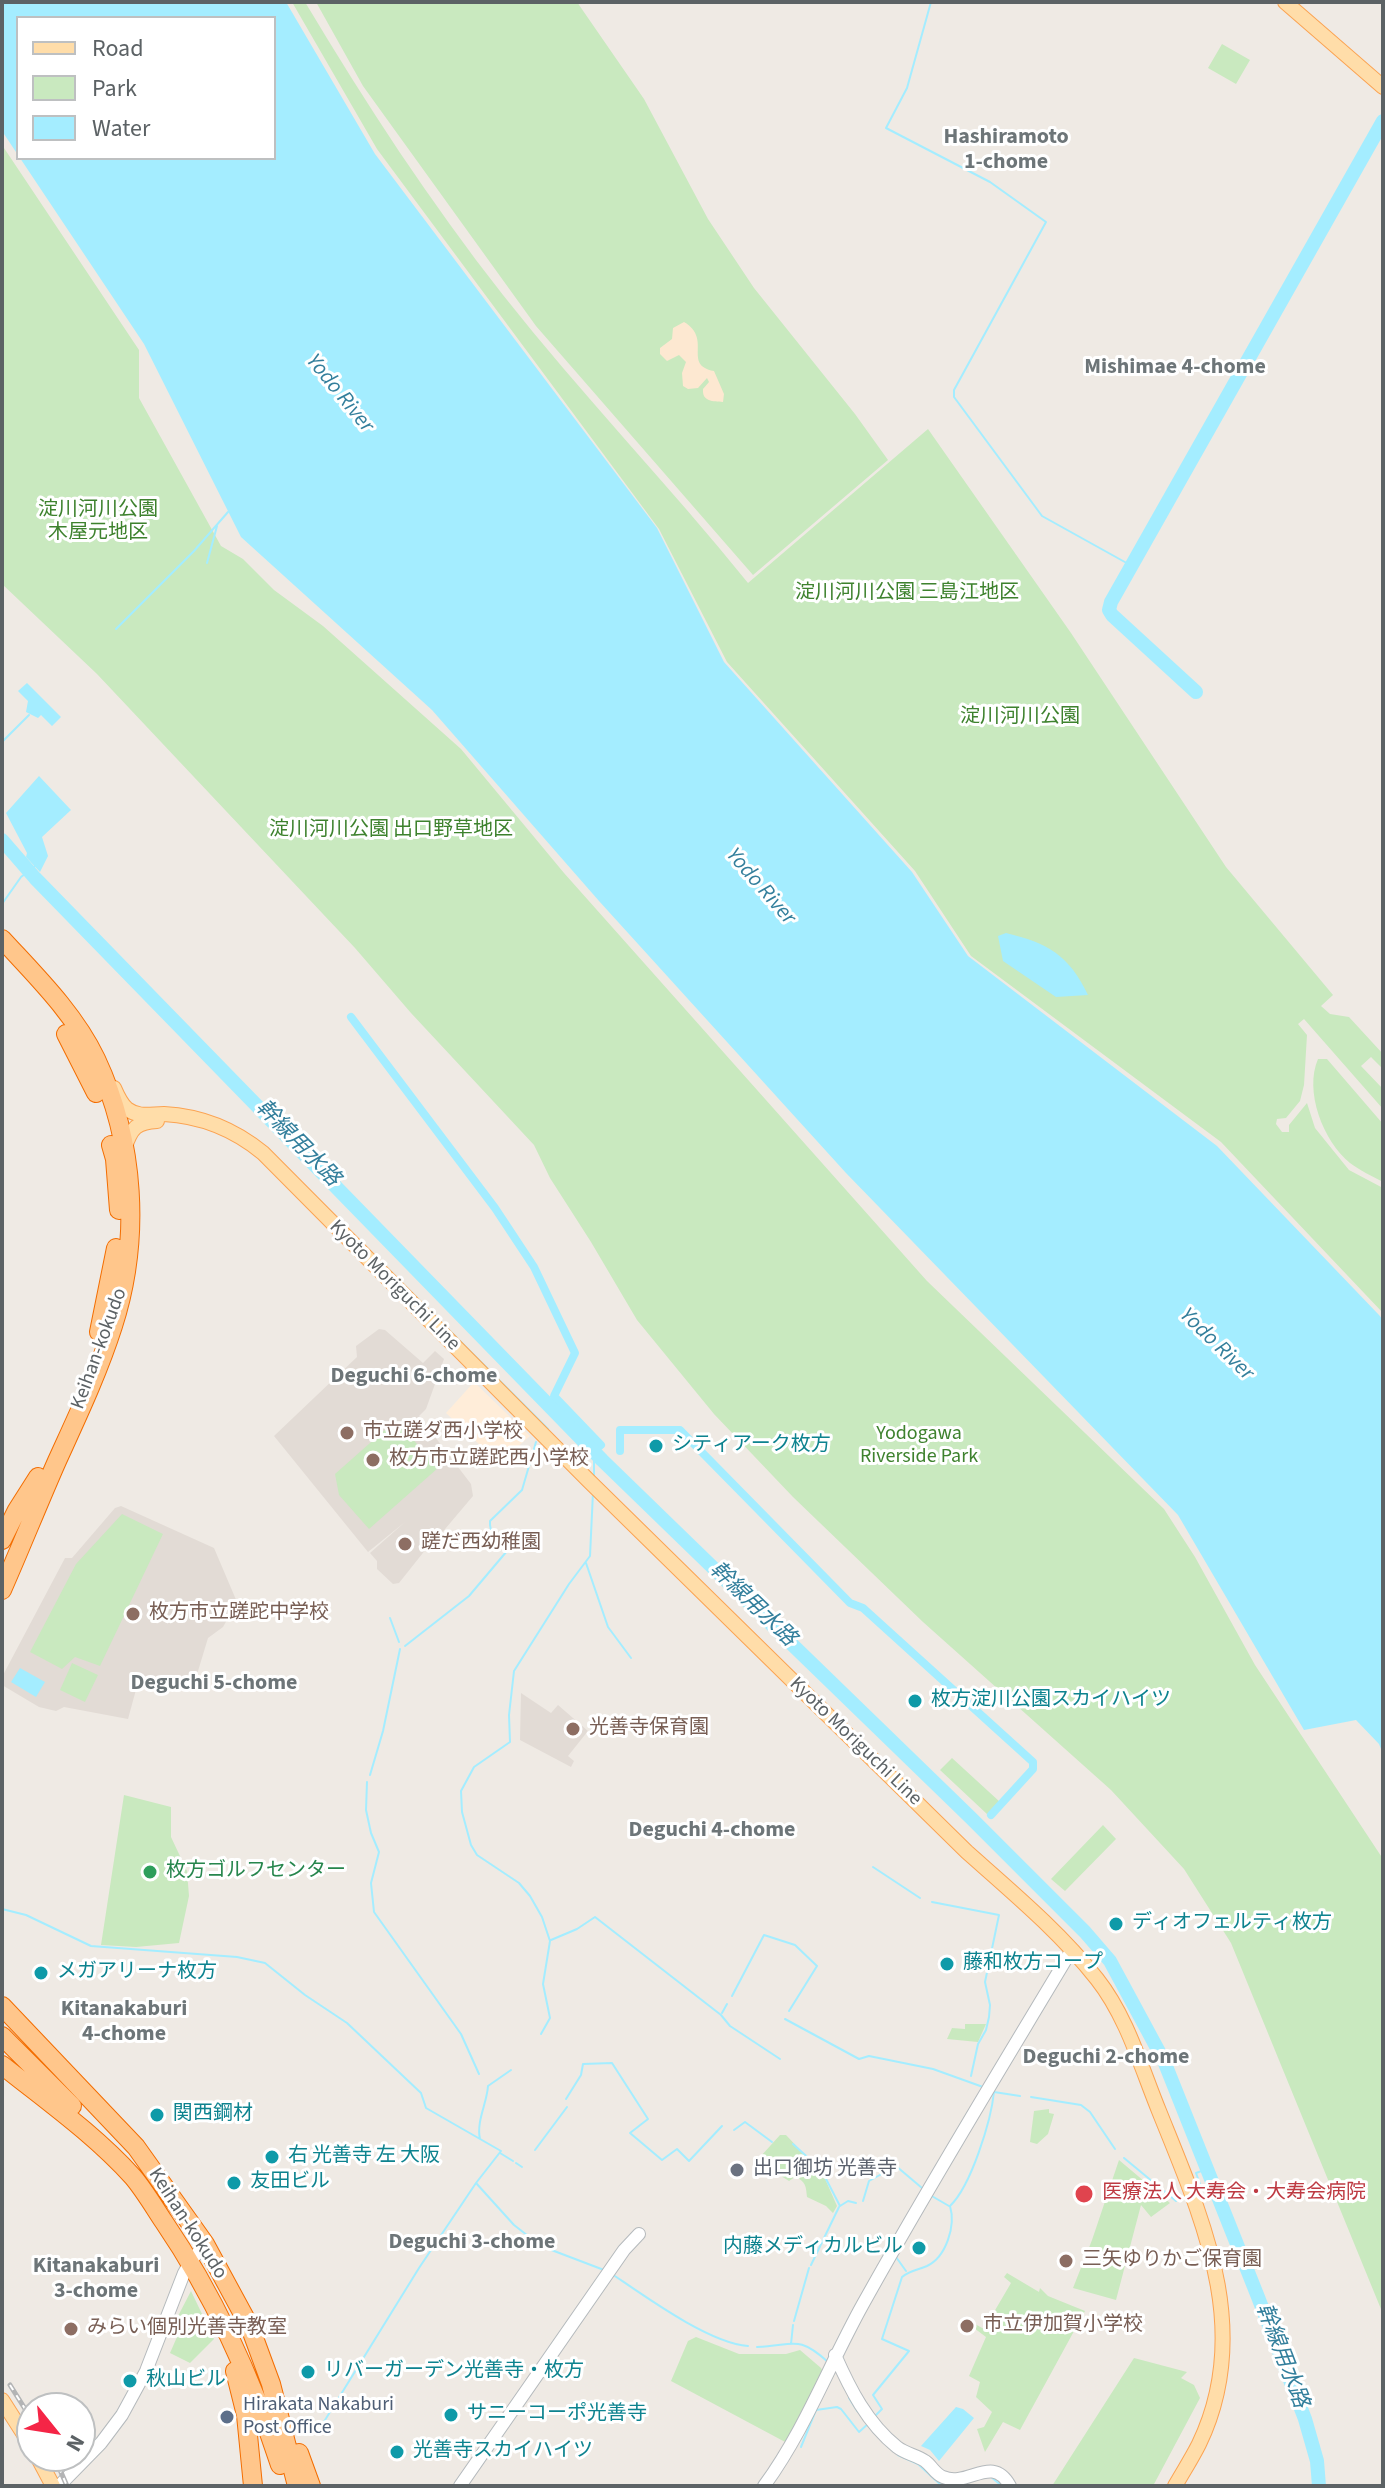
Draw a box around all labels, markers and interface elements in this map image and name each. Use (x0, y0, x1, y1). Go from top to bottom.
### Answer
legend (16, 16, 276, 160)
text: Road (92, 31, 144, 66)
text: Park (92, 71, 137, 106)
text: Water (92, 111, 150, 146)
district label: Hashiramoto 1-chome (943, 125, 1069, 176)
water label: Yodo River (299, 349, 379, 439)
district label: Mishimae 4-chome (1084, 355, 1266, 381)
park label: 淀川河川公園 木屋元地区 (38, 499, 158, 546)
park label: 淀川河川公園 三島江地区 (795, 582, 1019, 606)
park label: 淀川河川公園 (960, 706, 1080, 730)
park label: 淀川河川公園 出口野草地区 (269, 819, 513, 843)
water label: Yodo River (719, 843, 801, 931)
water label: 幹線用水路 (249, 1095, 345, 1193)
street label: Kyoto Moriguchi Line (324, 1216, 464, 1356)
street label: Keihan-kokudo (67, 1285, 133, 1413)
water label: Yodo River (1173, 1303, 1259, 1387)
district label: Deguchi 6-chome (331, 1364, 497, 1390)
place label: 市立蹉ダ西小学校 (363, 1421, 523, 1445)
park label: Yodogawa Riverside Park (860, 1423, 978, 1470)
marker: 市立蹉ダ西小学校 (338, 1424, 356, 1442)
place label: シティアーク枚方 (672, 1434, 831, 1458)
marker: シティアーク枚方 (647, 1437, 665, 1455)
place label: 枚方市立蹉跎西小学校 (389, 1448, 589, 1472)
marker: 枚方市立蹉跎西小学校 (364, 1451, 382, 1469)
place label: 蹉だ西幼稚園 (421, 1532, 541, 1556)
marker: 蹉だ西幼稚園 (396, 1535, 414, 1553)
water label: 幹線用水路 (703, 1557, 801, 1653)
place label: 枚方市立蹉跎中学校 (149, 1602, 329, 1626)
marker: 枚方市立蹉跎中学校 (124, 1605, 142, 1623)
district label: Deguchi 5-chome (131, 1671, 297, 1697)
street label: Kyoto Moriguchi Line (784, 1673, 926, 1811)
place label: 枚方淀川公園スカイハイツ (931, 1689, 1171, 1713)
marker: 枚方淀川公園スカイハイツ (906, 1692, 924, 1710)
place label: 光善寺保育園 (589, 1717, 709, 1741)
marker: 光善寺保育園 (564, 1720, 582, 1738)
district label: Deguchi 4-chome (629, 1818, 795, 1844)
place label: 枚方ゴルフセンター (166, 1860, 346, 1884)
marker: 枚方ゴルフセンター (141, 1863, 159, 1881)
place label: ディオフェルティ枚方 (1132, 1912, 1332, 1936)
marker: ディオフェルティ枚方 (1107, 1915, 1125, 1933)
place label: 藤和枚方コープ (963, 1952, 1103, 1976)
marker: 藤和枚方コープ (938, 1955, 956, 1973)
place label: メガアリーナ枚方 (57, 1961, 217, 1985)
marker: メガアリーナ枚方 (32, 1964, 50, 1982)
district label: Kitanakaburi 4-chome (61, 1997, 187, 2048)
district label: Deguchi 2-chome (1023, 2045, 1189, 2071)
place label: 関西鋼材 (173, 2103, 253, 2127)
marker: 関西鋼材 (148, 2106, 166, 2124)
place label: 右 光善寺 左 大阪 (288, 2145, 440, 2169)
marker: 右 光善寺 左 大阪 (263, 2148, 281, 2166)
place label: 出口御坊 光善寺 (753, 2158, 897, 2182)
marker: 出口御坊 光善寺 (728, 2161, 746, 2179)
street label: Keihan-kokudo (142, 2164, 232, 2284)
place label: 友田ビル (250, 2171, 330, 2195)
marker: 友田ビル (225, 2174, 243, 2192)
place label: 医療法人 大寿会・大寿会病院 (1102, 2182, 1366, 2206)
marker: 医療法人 大寿会・大寿会病院 (1073, 2183, 1095, 2205)
district label: Deguchi 3-chome (389, 2230, 555, 2256)
place label: 内藤メディカルビル (723, 2236, 903, 2260)
marker: 内藤メディカルビル (910, 2239, 928, 2257)
place label: 三矢ゆりかご保育園 (1082, 2249, 1262, 2273)
marker: 三矢ゆりかご保育園 (1057, 2252, 1075, 2270)
district label: Kitanakaburi 3-chome (33, 2254, 159, 2306)
water label: 幹線用水路 (1249, 2300, 1313, 2412)
place label: 市立伊加賀小学校 (983, 2314, 1143, 2338)
place label: みらい個別光善寺教室 (87, 2317, 287, 2341)
marker: 市立伊加賀小学校 (958, 2317, 976, 2335)
marker: みらい個別光善寺教室 (62, 2320, 80, 2338)
place label: リバーガーデン光善寺・枚方 (324, 2360, 584, 2384)
marker: リバーガーデン光善寺・枚方 (299, 2363, 317, 2381)
place label: 秋山ビル (146, 2369, 226, 2393)
marker: 秋山ビル (121, 2372, 139, 2390)
north arrow (16, 2392, 96, 2472)
place label: Hirakata Nakaburi Post Office (243, 2394, 394, 2441)
place label: サニーコーポ光善寺 (467, 2403, 647, 2427)
marker: サニーコーポ光善寺 (442, 2406, 460, 2424)
marker: Hirakata Nakaburi Post Office (218, 2408, 236, 2426)
text: N (58, 2429, 93, 2457)
place label: 光善寺スカイハイツ (413, 2440, 593, 2464)
marker: 光善寺スカイハイツ (388, 2443, 406, 2461)

